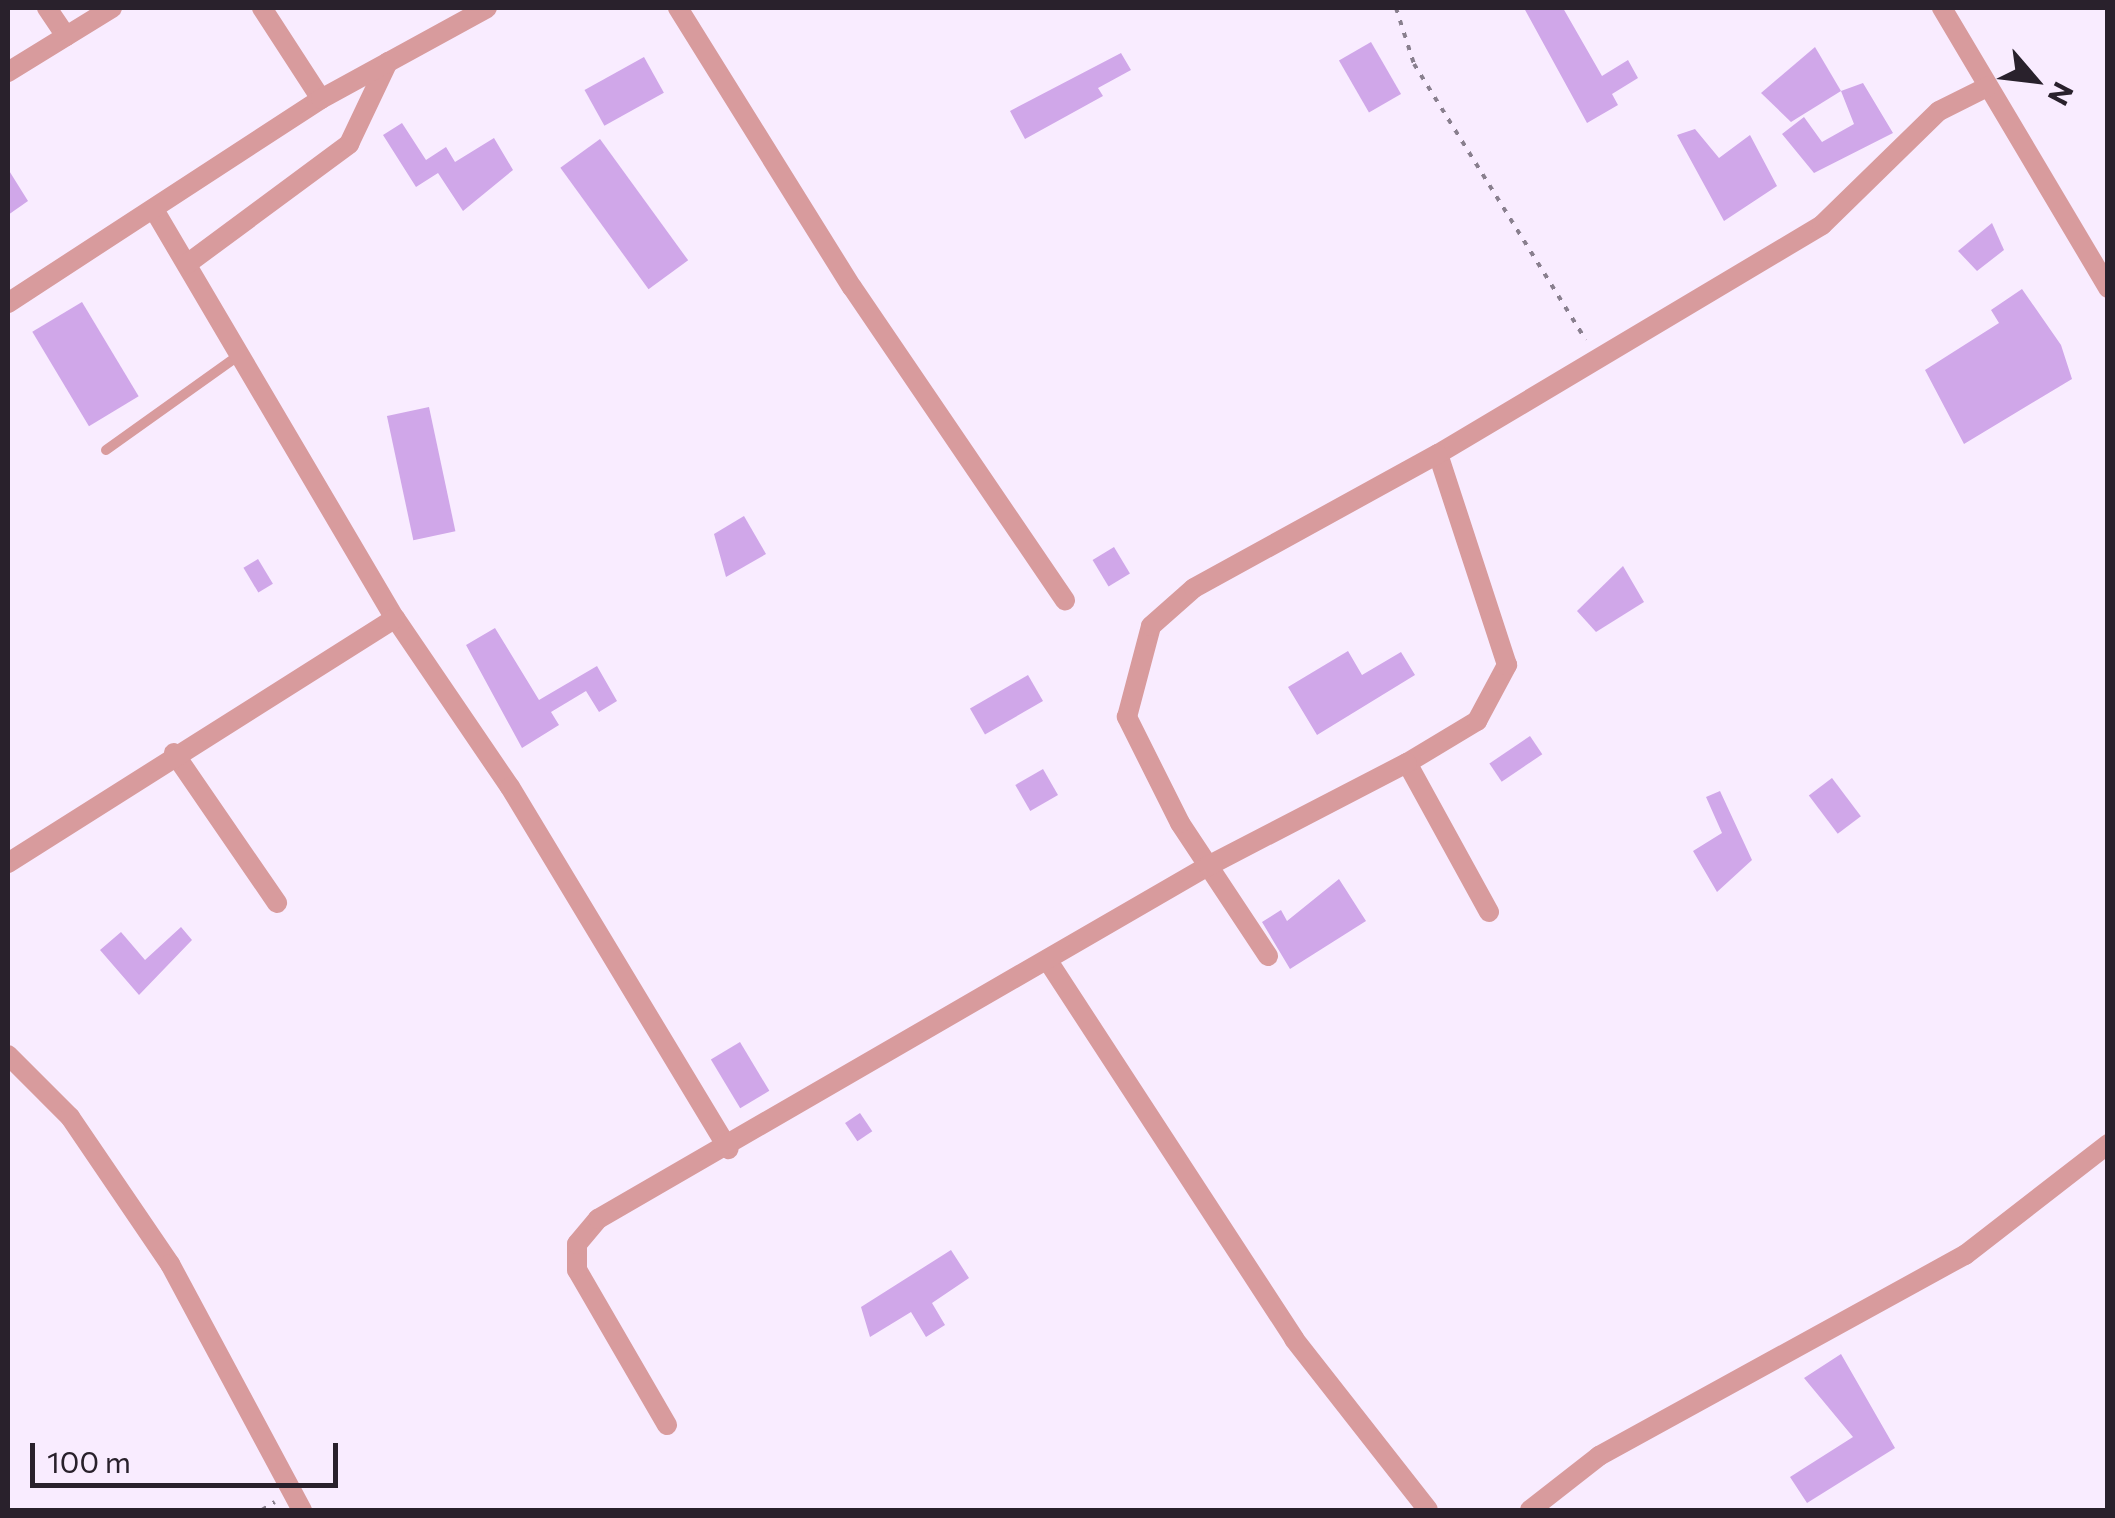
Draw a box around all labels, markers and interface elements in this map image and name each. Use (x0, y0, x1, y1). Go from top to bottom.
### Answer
north arrow (1985, 30, 2085, 130)
text: N (2042, 77, 2081, 111)
scale bar (35, 1423, 342, 1485)
text: 100 m (47, 1442, 131, 1479)

